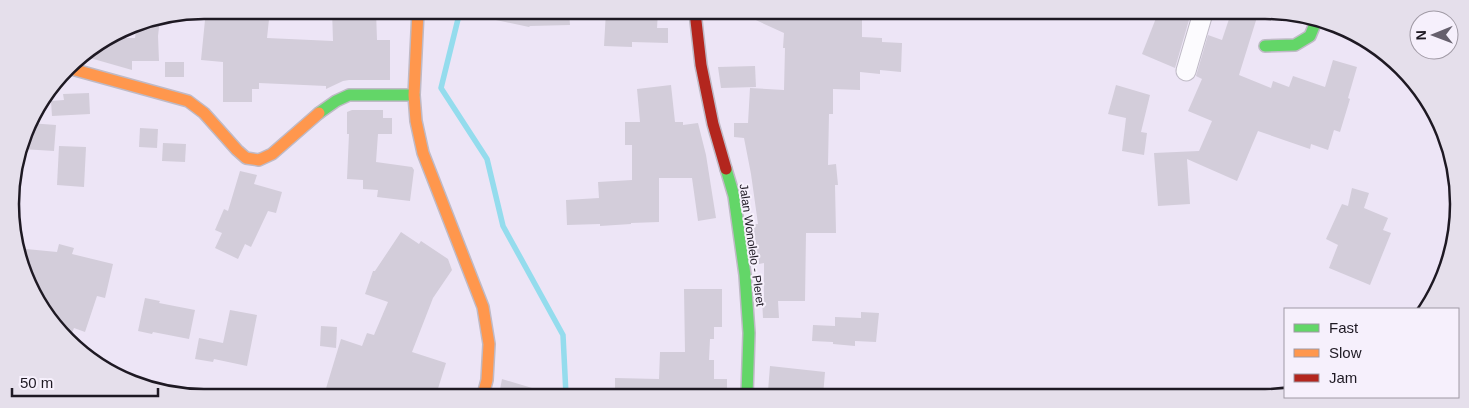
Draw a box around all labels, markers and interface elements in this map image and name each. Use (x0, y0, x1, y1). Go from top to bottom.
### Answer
north arrow (1409, 10, 1459, 60)
text: N (1413, 30, 1429, 40)
street label: Jalan Wonolelo - Pleret (736, 183, 768, 308)
legend (1284, 308, 1459, 398)
text: Fast (1329, 319, 1359, 336)
text: Slow (1329, 344, 1362, 361)
scale bar (12, 366, 159, 398)
text: Jam (1329, 369, 1357, 386)
text: 50 m (20, 374, 53, 391)

